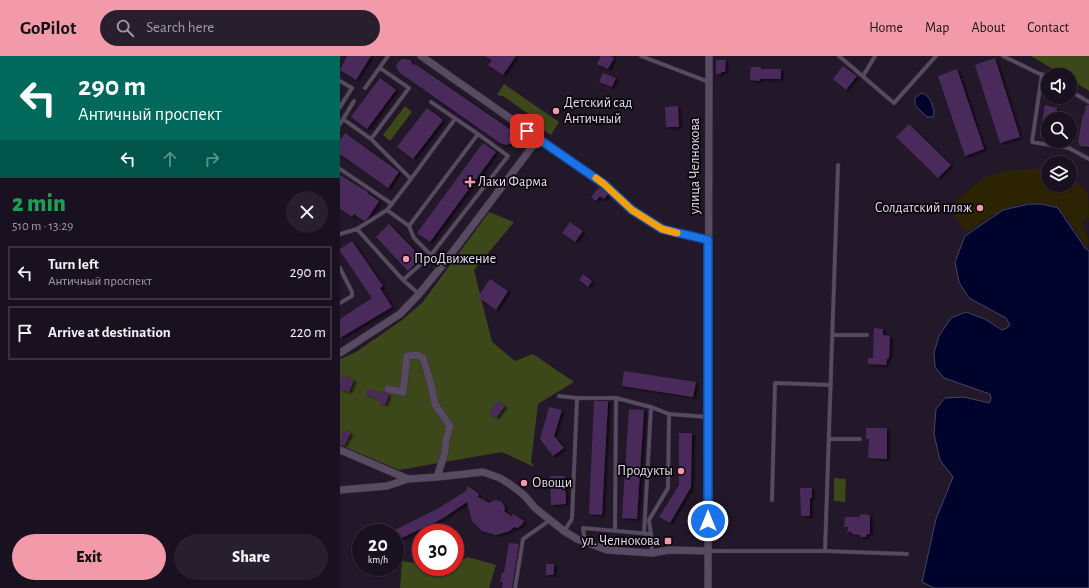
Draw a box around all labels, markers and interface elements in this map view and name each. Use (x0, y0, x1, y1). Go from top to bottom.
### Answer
search box (100, 10, 380, 46)
icon: search (114, 17, 136, 39)
text: GoPilot (20, 19, 76, 38)
text: Search here (146, 20, 214, 35)
text: Home (869, 21, 903, 35)
text: Map (925, 21, 949, 35)
text: About (971, 21, 1005, 35)
text: Contact (1027, 21, 1069, 35)
map controls (1041, 68, 1077, 192)
button: sound (1041, 68, 1077, 104)
icon: left (12, 72, 64, 124)
text: 290 m (78, 73, 146, 101)
place label: Детский сад Античный (564, 96, 632, 126)
text: Античный проспект (78, 106, 222, 124)
marker: Детский сад Античный (551, 106, 561, 116)
button: search (1041, 112, 1077, 148)
pin (510, 114, 544, 148)
street label: улица Челнокова (688, 117, 702, 215)
icon: arrive (516, 120, 538, 142)
icon: left (117, 148, 139, 170)
icon: ahead (159, 148, 181, 170)
icon: right (201, 148, 223, 170)
button: layers (1041, 156, 1077, 192)
place label: Лаки Фарма (478, 175, 548, 189)
marker: Лаки Фарма (465, 177, 475, 187)
button: close (286, 191, 328, 233)
text: 2 min (12, 192, 66, 216)
place label: Солдатский пляж (875, 201, 972, 215)
marker: Солдатский пляж (975, 203, 985, 213)
text: 510 m · 13:29 (12, 220, 73, 233)
place label: ПроДвижение (414, 252, 496, 266)
marker: ПроДвижение (401, 254, 411, 264)
text: Turn left (48, 257, 99, 272)
icon: left (14, 262, 36, 284)
text: 290 m (290, 265, 326, 280)
text: Античный проспект (48, 275, 152, 288)
icon: arrive (14, 322, 36, 344)
text: Arrive at destination (48, 325, 171, 340)
text: 220 m (290, 325, 326, 340)
place label: Продукты (617, 464, 673, 478)
marker: Продукты (676, 466, 686, 476)
place label: Овощи (532, 476, 572, 490)
marker: Овощи (519, 478, 529, 488)
position arrow (687, 500, 729, 542)
speed limit sign: 30 (412, 524, 464, 576)
button: Exit (12, 534, 166, 580)
button: Share (174, 534, 328, 580)
place label: ул. Челнокова (581, 534, 661, 548)
text: 20 (368, 535, 388, 555)
marker: ул. Челнокова (663, 536, 673, 546)
text: km/h (368, 555, 388, 565)

